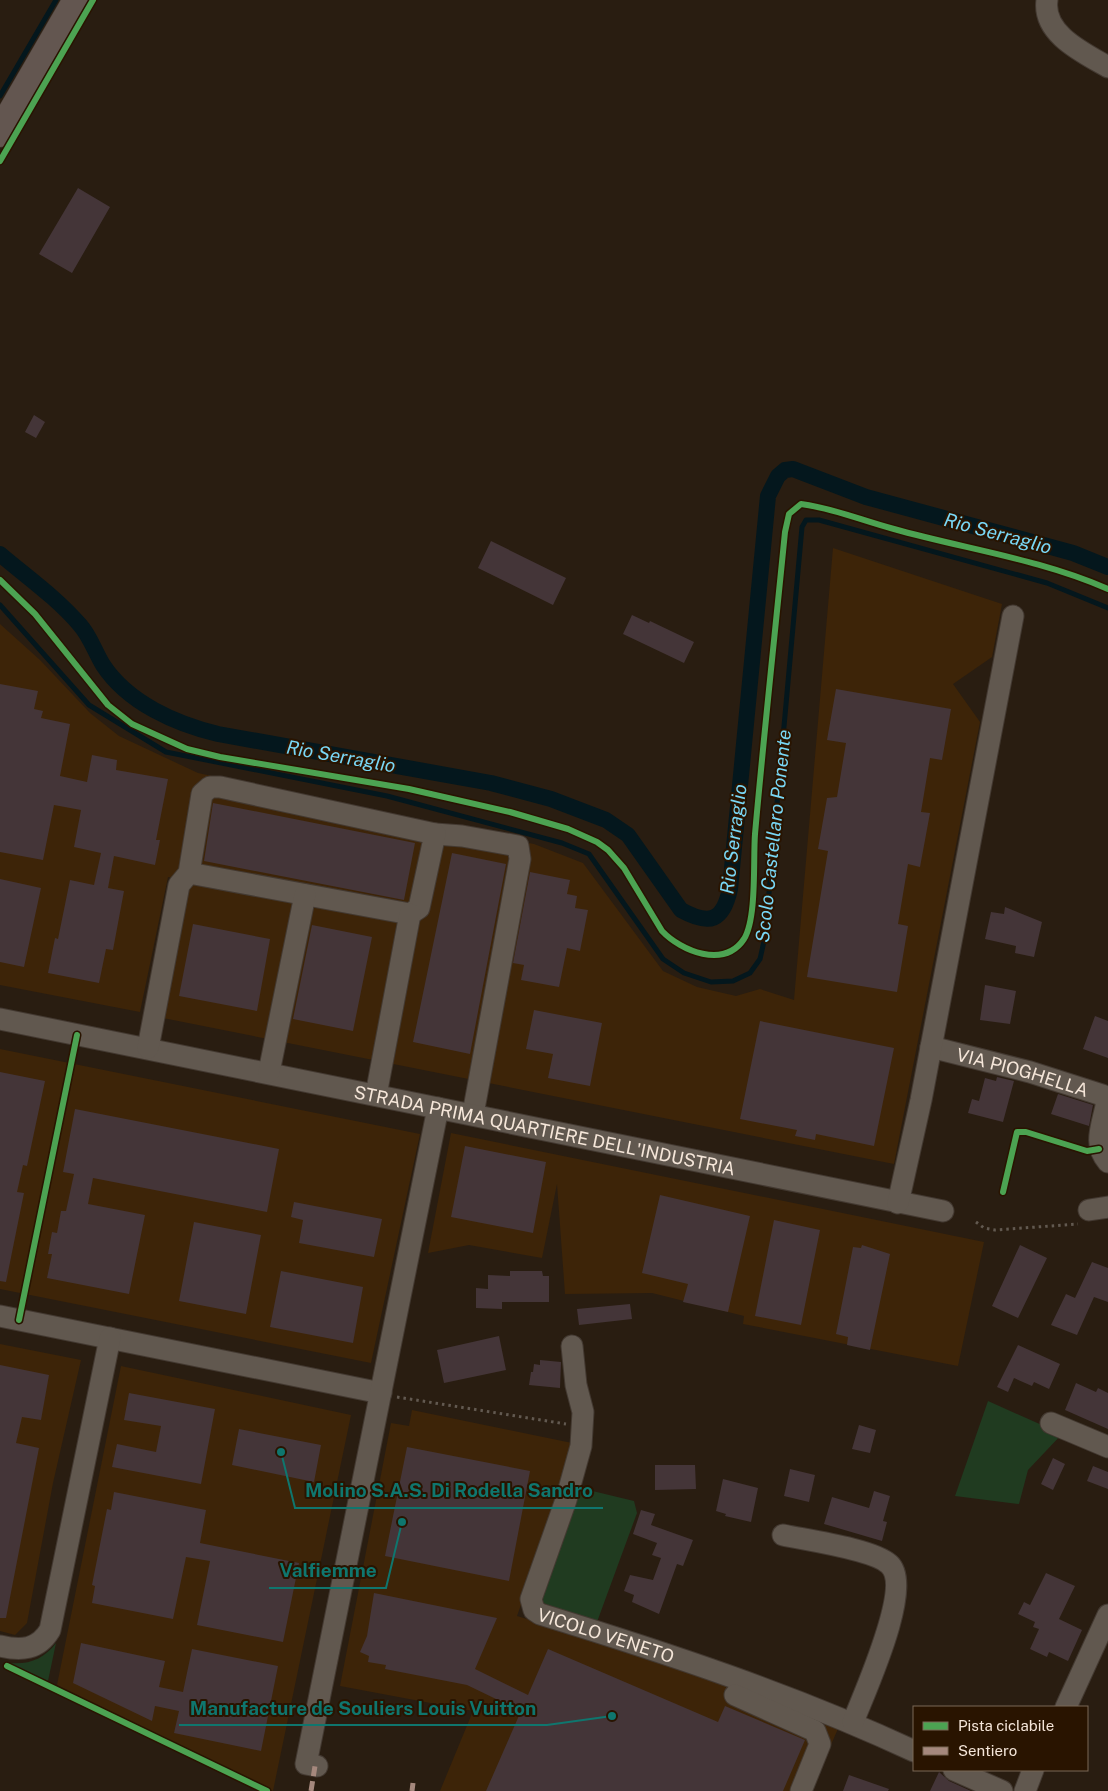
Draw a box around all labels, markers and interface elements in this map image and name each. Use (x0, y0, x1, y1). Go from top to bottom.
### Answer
water label: Rio Serraglio (942, 508, 1054, 558)
water label: Scolo Castellaro Ponente (751, 728, 795, 944)
water label: Rio Serraglio (285, 736, 397, 776)
water label: Rio Serraglio (715, 783, 751, 895)
street label: VIA PIOGHELLA (954, 1043, 1092, 1101)
street label: STRADA PRIMA QUARTIERE DELL'INDUSTRIA (352, 1081, 738, 1179)
callout: Molino S.A.S. Di Rodella Sandro (295, 1474, 603, 1508)
text: Molino S.A.S. Di Rodella Sandro (305, 1479, 593, 1501)
callout: Valfiemme (269, 1554, 386, 1588)
text: Valfiemme (279, 1559, 377, 1581)
street label: VICOLO VENETO (535, 1603, 677, 1667)
callout: Manufacture de Souliers Louis Vuitton (179, 1691, 547, 1725)
text: Manufacture de Souliers Louis Vuitton (190, 1697, 536, 1719)
legend (913, 1706, 1088, 1771)
text: Pista ciclabile (958, 1717, 1054, 1734)
text: Sentiero (958, 1742, 1017, 1759)

